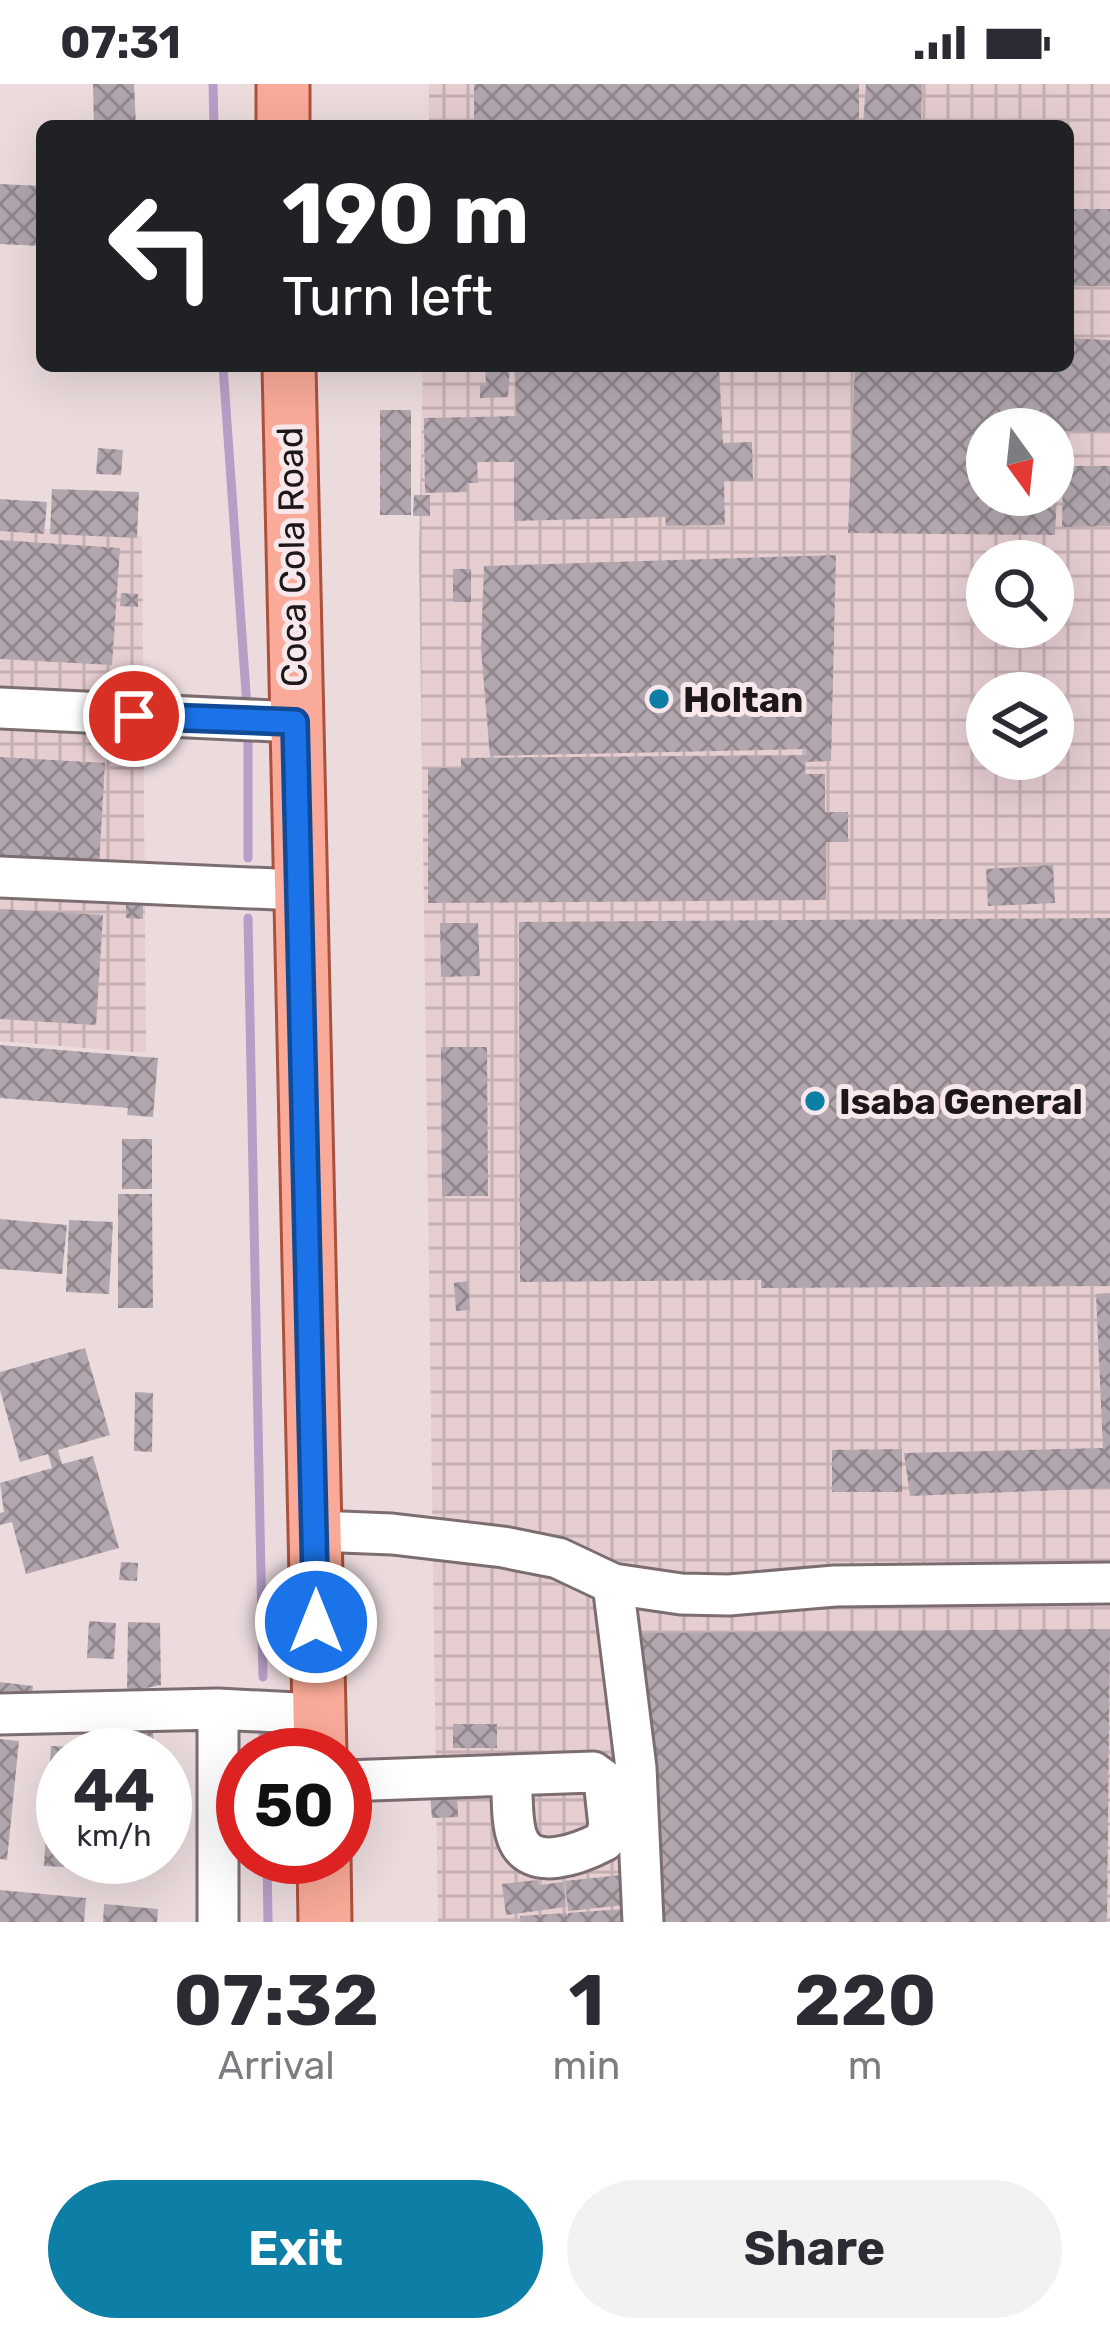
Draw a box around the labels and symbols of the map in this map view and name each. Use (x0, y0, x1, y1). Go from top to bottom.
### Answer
north arrow (966, 408, 1074, 516)
street label: Coca Cola Road (268, 426, 316, 688)
pin (83, 665, 185, 767)
place label: Holtan (683, 678, 803, 721)
marker: Holtan (646, 686, 672, 712)
place label: Isaba General (839, 1080, 1083, 1123)
marker: Isaba General (802, 1088, 828, 1114)
position arrow (253, 1559, 379, 1685)
speed limit sign: 50 (216, 1728, 372, 1884)

